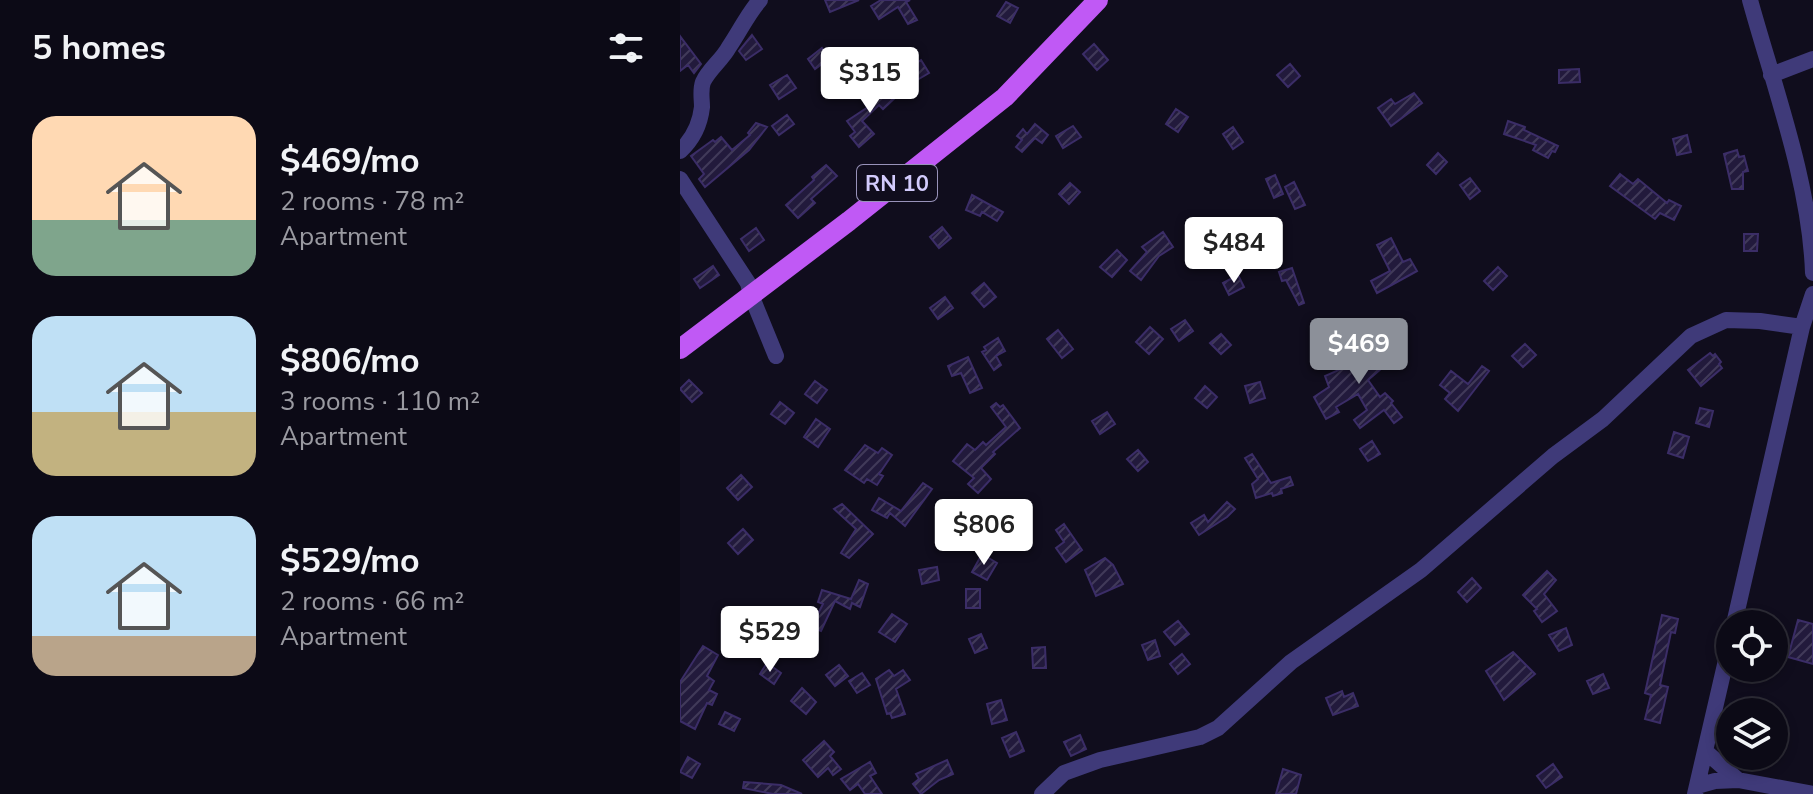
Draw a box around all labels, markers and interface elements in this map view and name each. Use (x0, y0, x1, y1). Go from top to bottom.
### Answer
text: 5 homes (32, 25, 166, 71)
icon: filters (604, 26, 648, 70)
pin: $315 (823, 47, 917, 115)
text: $315 (839, 55, 901, 90)
text: $469/mo (280, 138, 420, 184)
icon: home (96, 148, 192, 244)
road number: RN 10 (857, 165, 937, 201)
text: 2 rooms · 78 m² (280, 184, 464, 219)
pin: $484 (1187, 217, 1281, 285)
text: Apartment (280, 219, 407, 254)
text: $484 (1203, 225, 1265, 260)
pin: $469 (1312, 318, 1406, 386)
text: $469 (1328, 326, 1390, 361)
text: $806/mo (280, 338, 420, 384)
icon: home (96, 348, 192, 444)
text: 3 rooms · 110 m² (280, 384, 480, 419)
text: Apartment (280, 419, 407, 454)
pin: $806 (937, 499, 1031, 567)
text: $806 (953, 507, 1015, 542)
text: $529/mo (280, 538, 420, 584)
icon: home (96, 548, 192, 644)
text: 2 rooms · 66 m² (280, 584, 464, 619)
pin: $529 (723, 606, 817, 674)
map controls (1716, 610, 1788, 770)
button: locate (1716, 610, 1788, 682)
text: $529 (739, 614, 801, 649)
text: Apartment (280, 619, 407, 654)
button: layers (1716, 698, 1788, 770)

